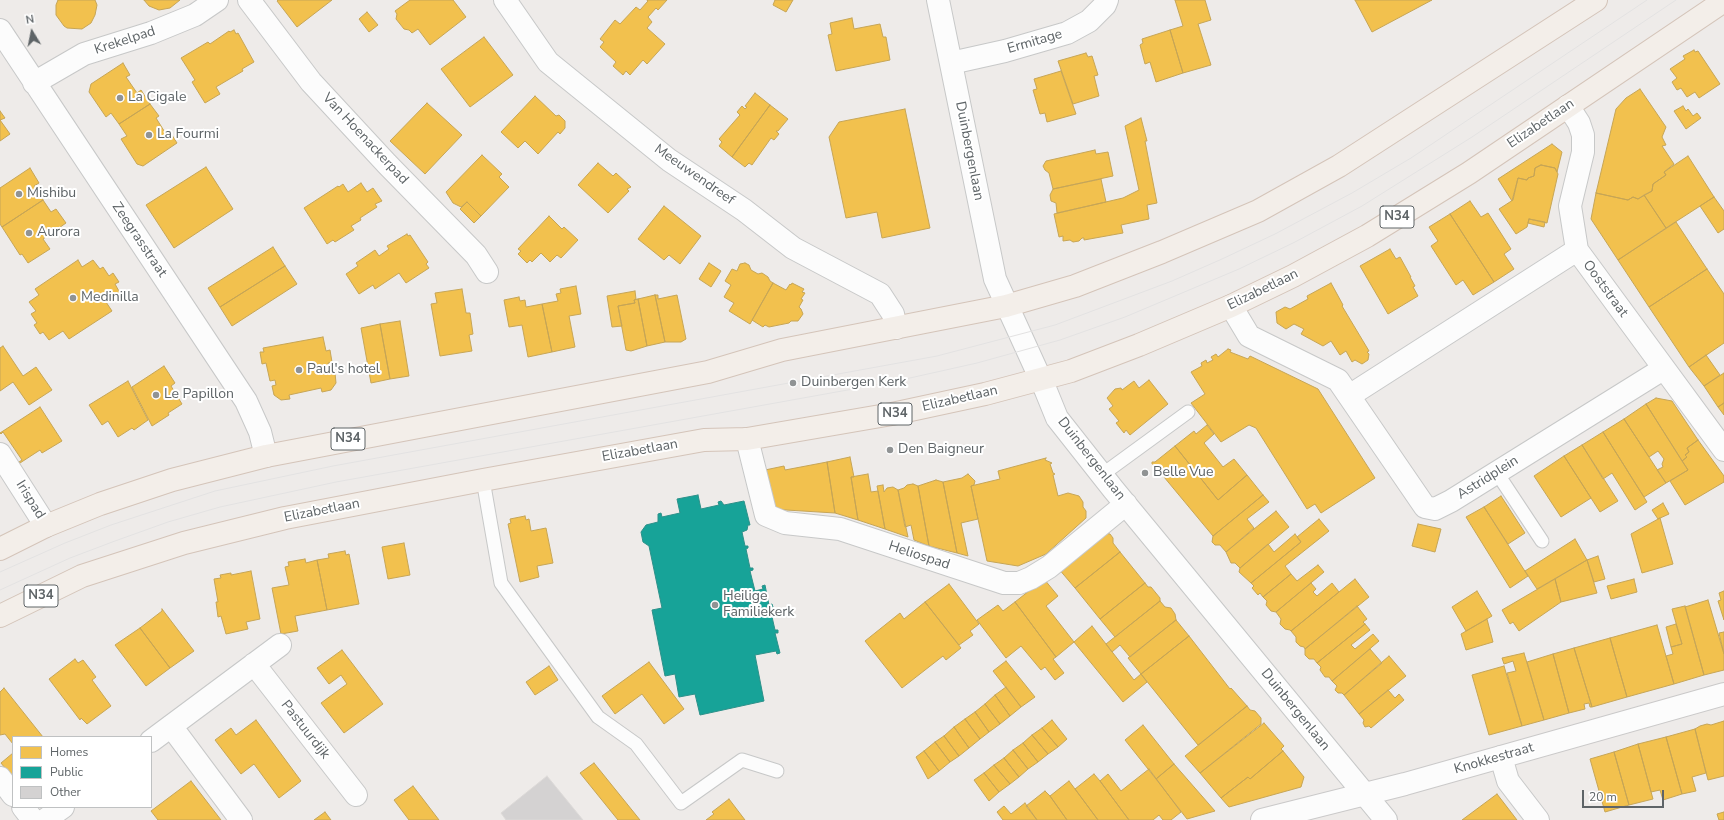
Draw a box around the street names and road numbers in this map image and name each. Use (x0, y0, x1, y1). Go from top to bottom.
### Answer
street label: Krekelpad (92, 23, 158, 59)
street label: Ermitage (1006, 26, 1064, 58)
street label: Van Hoenackerpad (318, 90, 412, 188)
street label: Elizabetlaan (1504, 96, 1578, 152)
street label: Duinbergenlaan (951, 100, 987, 202)
street label: Meeuwendreef (651, 141, 737, 209)
street label: Zeegrasstraat (108, 199, 170, 281)
road number: N34 (1380, 206, 1414, 228)
street label: Ooststraat (1579, 257, 1631, 321)
street label: Elizabetlaan (1225, 266, 1301, 314)
street label: Elizabetlaan (921, 382, 999, 416)
road number: N34 (878, 403, 912, 425)
street label: Duinbergenlaan (1053, 414, 1129, 504)
road number: N34 (331, 428, 365, 450)
street label: Elizabetlaan (601, 436, 679, 466)
street label: Astridplein (1454, 453, 1522, 503)
street label: Irispad (12, 478, 48, 522)
street label: Elizabetlaan (283, 495, 361, 527)
street label: Heliospad (886, 538, 952, 574)
road number: N34 (24, 585, 58, 607)
street label: Duinbergenlaan (1257, 666, 1333, 754)
street label: Pastuurdijk (277, 697, 333, 763)
street label: Knokkestraat (1452, 740, 1536, 778)

